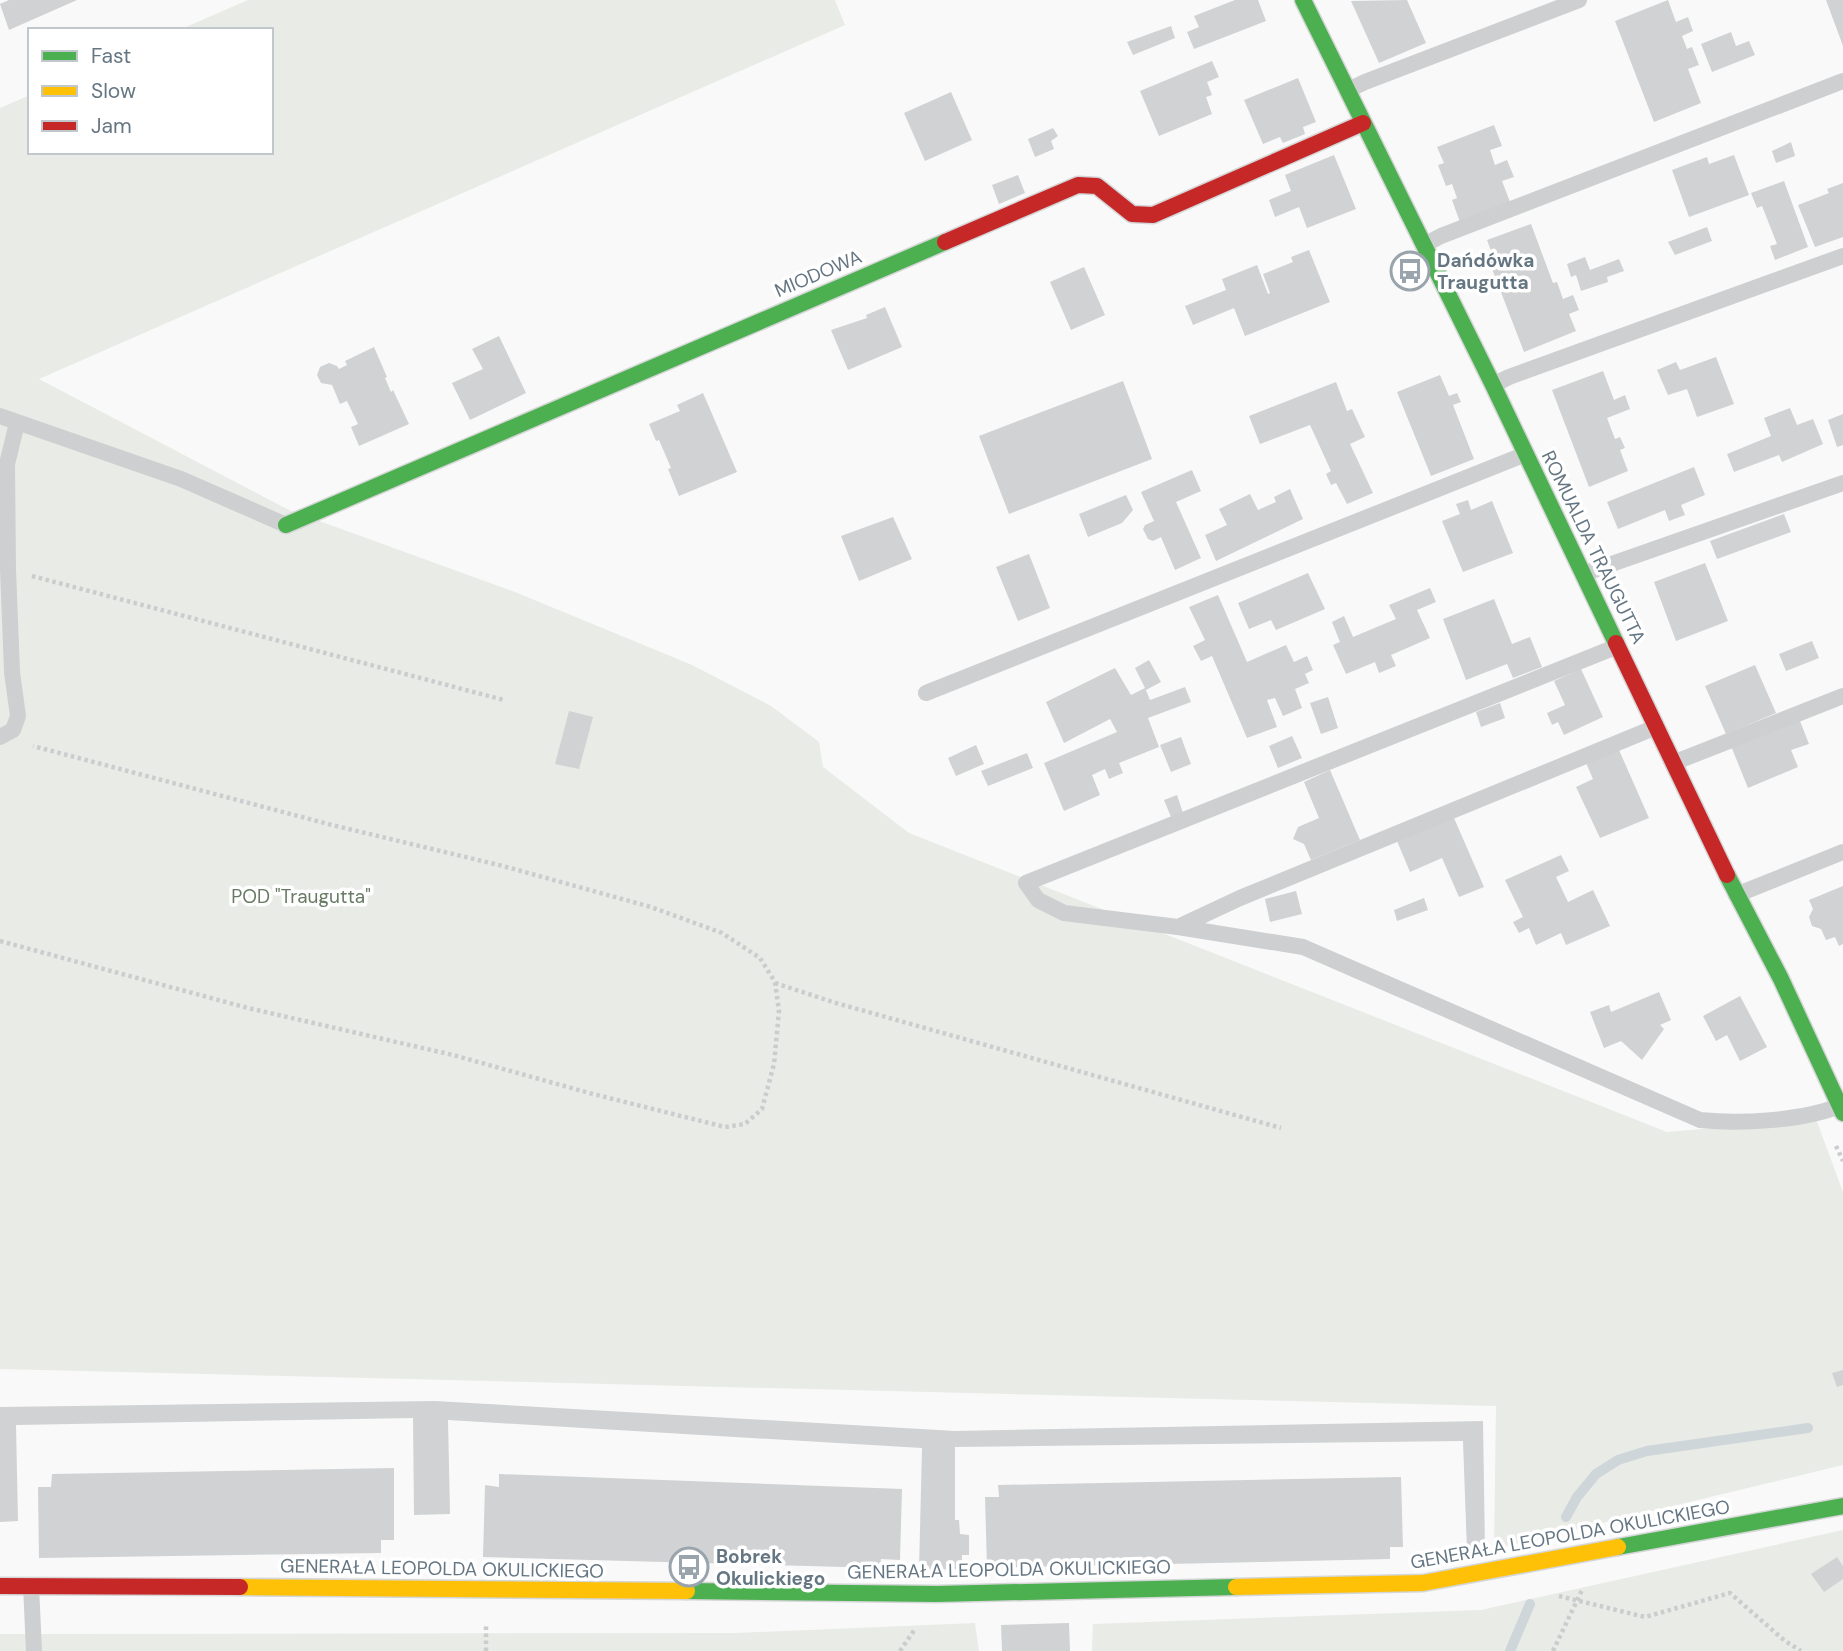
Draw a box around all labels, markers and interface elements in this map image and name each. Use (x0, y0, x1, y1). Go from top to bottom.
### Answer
legend (28, 28, 273, 154)
text: Fast (91, 42, 131, 70)
text: Slow (91, 77, 136, 105)
text: Jam (91, 112, 132, 140)
street label: MIODOWA (771, 244, 866, 303)
place label: Dańdówka Traugutta (1437, 248, 1534, 295)
bus stop icon: Dańdówka Traugutta (1389, 250, 1431, 292)
street label: ROMUALDA TRAUGUTTA (1536, 446, 1651, 648)
park label: POD "Traugutta" (231, 884, 371, 909)
street label: GENERAŁA LEOPOLDA OKULICKIEGO (1408, 1494, 1732, 1575)
place label: Bobrek Okulickiego (716, 1544, 825, 1591)
bus stop icon: Bobrek Okulickiego (668, 1546, 710, 1588)
street label: GENERAŁA LEOPOLDA OKULICKIEGO (280, 1553, 604, 1584)
street label: GENERAŁA LEOPOLDA OKULICKIEGO (847, 1554, 1171, 1585)

